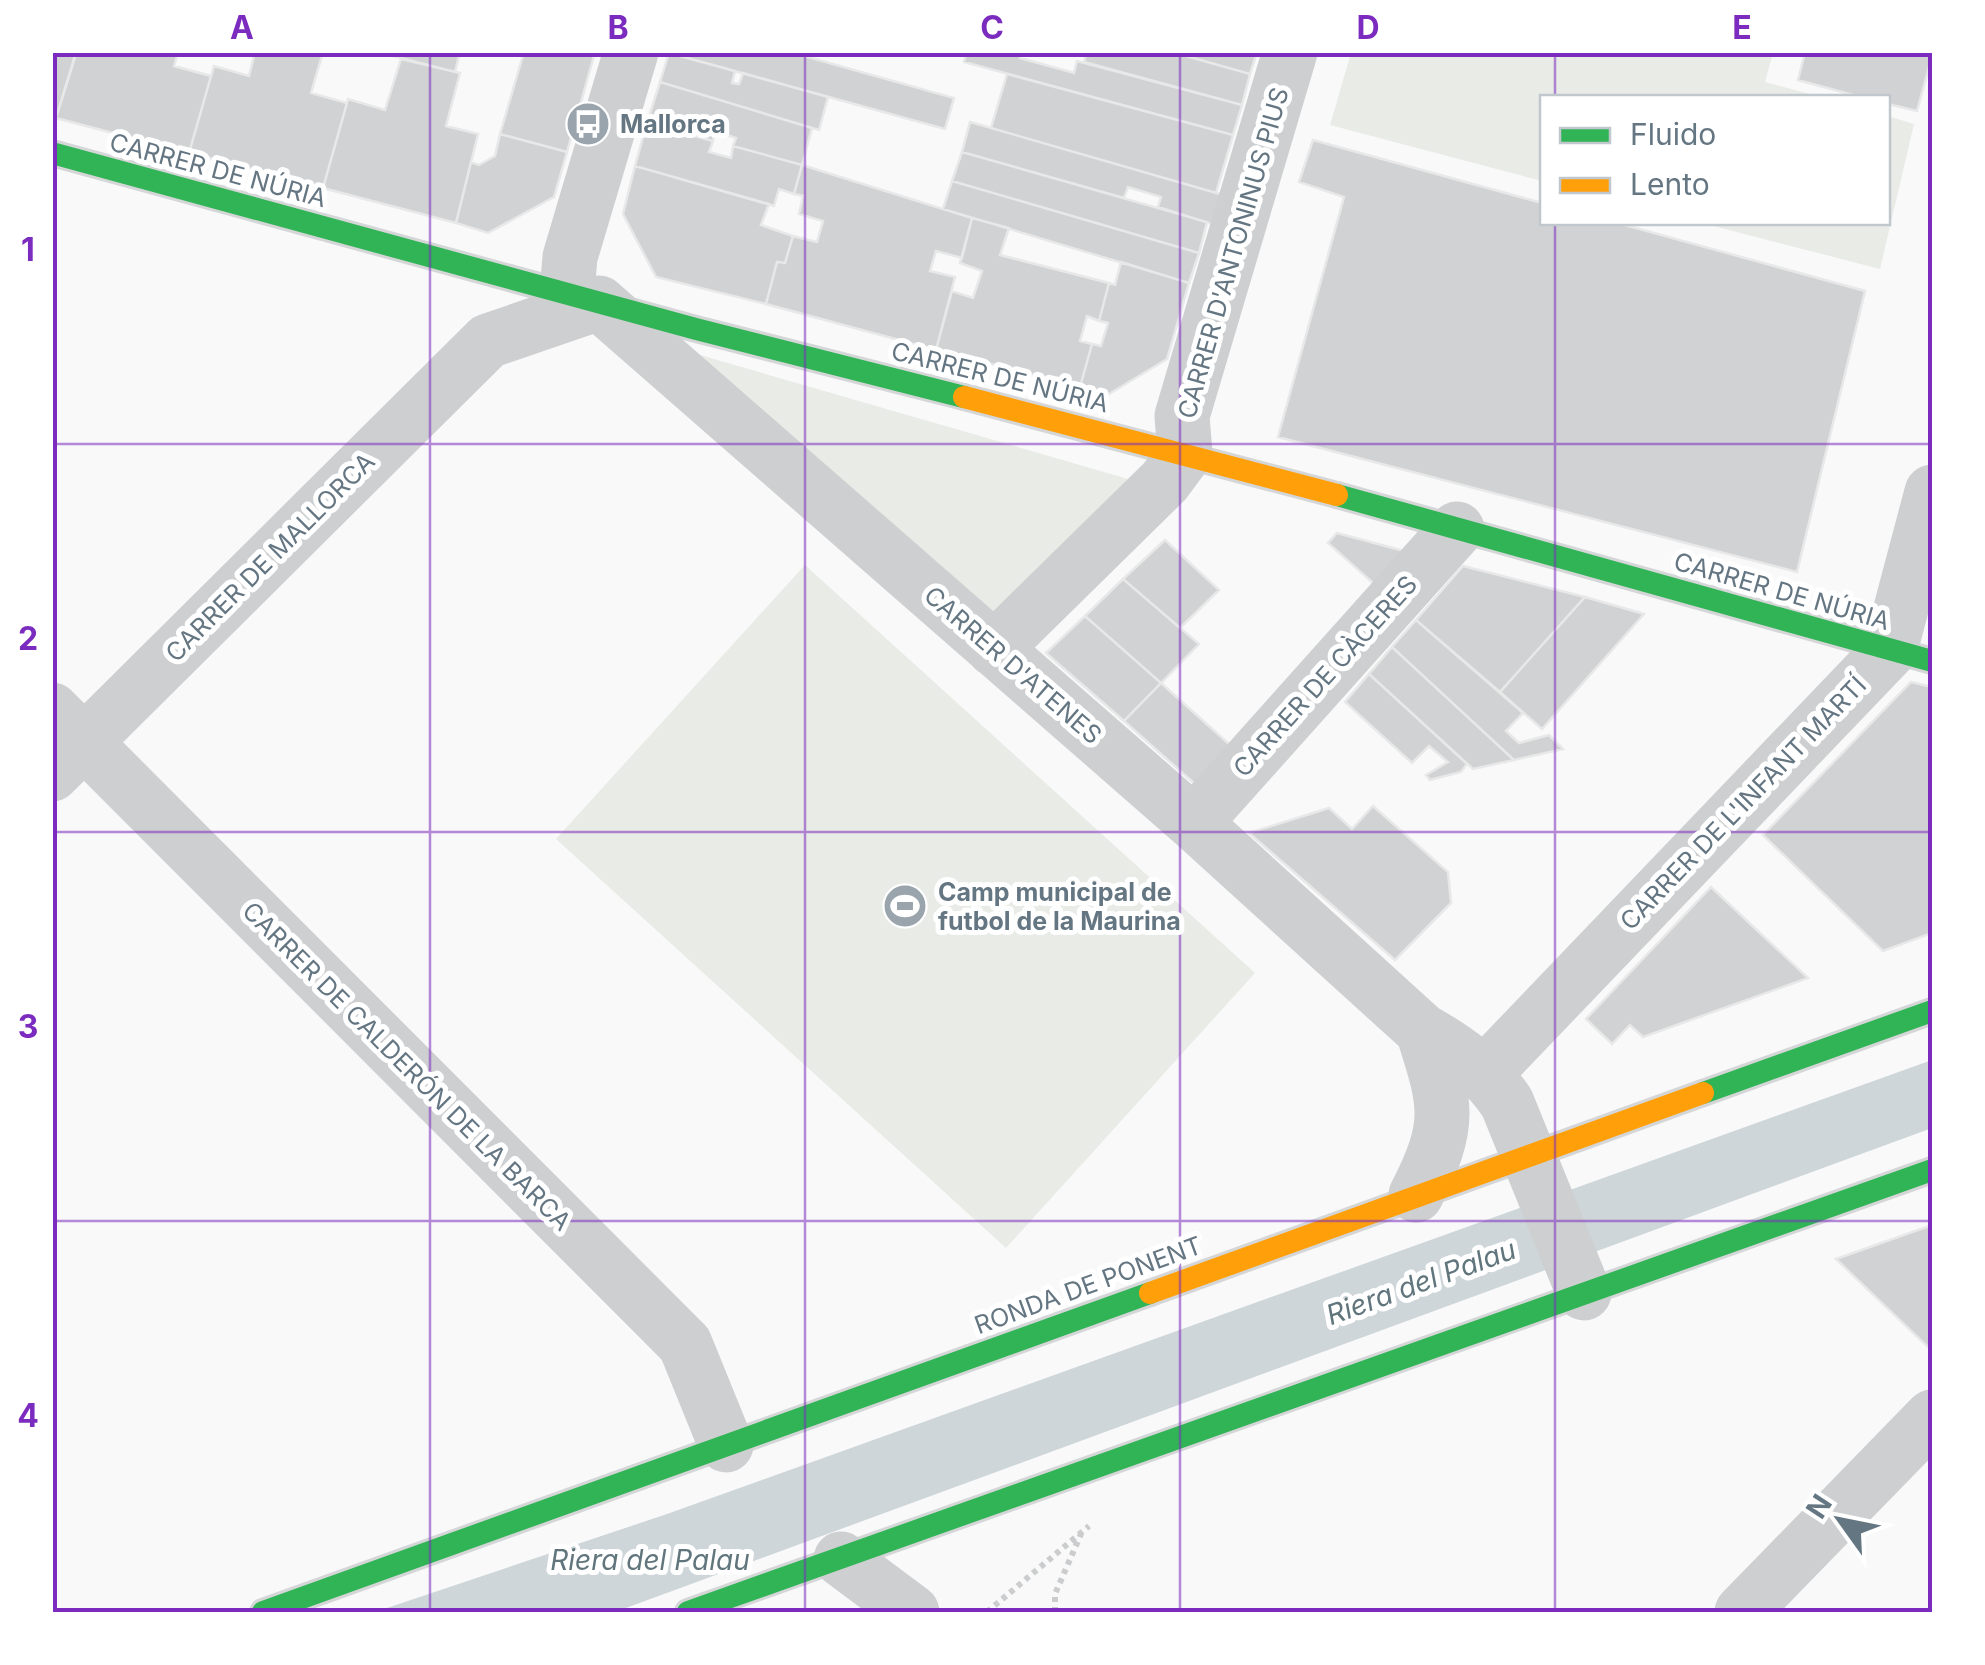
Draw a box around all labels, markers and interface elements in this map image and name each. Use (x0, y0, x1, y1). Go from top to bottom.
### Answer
text: A (230, 8, 254, 47)
text: B (607, 8, 629, 47)
text: C (980, 8, 1004, 47)
text: D (1356, 8, 1380, 47)
text: E (1732, 8, 1752, 47)
street label: CARRER D'ANTONINUS PIUS (1171, 84, 1295, 422)
legend (1540, 95, 1890, 225)
bus stop icon: Mallorca (565, 101, 611, 147)
place label: Mallorca (620, 109, 726, 139)
text: Fluido (1630, 116, 1716, 152)
street label: CARRER DE NÚRIA (106, 126, 330, 213)
text: Lento (1630, 166, 1710, 202)
text: 1 (21, 230, 35, 269)
street label: CARRER DE NÚRIA (888, 335, 1112, 419)
street label: CARRER DE MALLORCA (159, 446, 381, 668)
street label: CARRER DE NÚRIA (1671, 545, 1894, 636)
street label: CARRER DE CÀCERES (1226, 569, 1423, 783)
street label: CARRER D'ATENES (918, 580, 1108, 750)
text: 2 (18, 619, 38, 658)
street label: CARRER DE L'INFANT MARTÍ (1613, 669, 1872, 936)
place label: Camp municipal de futbol de la Maurina (938, 877, 1181, 936)
sports icon: Camp municipal de futbol de la Maurina (882, 883, 928, 929)
street label: CARRER DE CALDERÓN DE LA BARCA (237, 895, 578, 1236)
text: 3 (18, 1007, 38, 1046)
street label: RONDA DE PONENT (970, 1230, 1206, 1340)
water label: Riera del Palau (1321, 1232, 1521, 1332)
text: 4 (17, 1396, 39, 1435)
north arrow (1790, 1470, 1890, 1570)
text: N (1799, 1488, 1839, 1525)
water label: Riera del Palau (550, 1543, 750, 1577)

